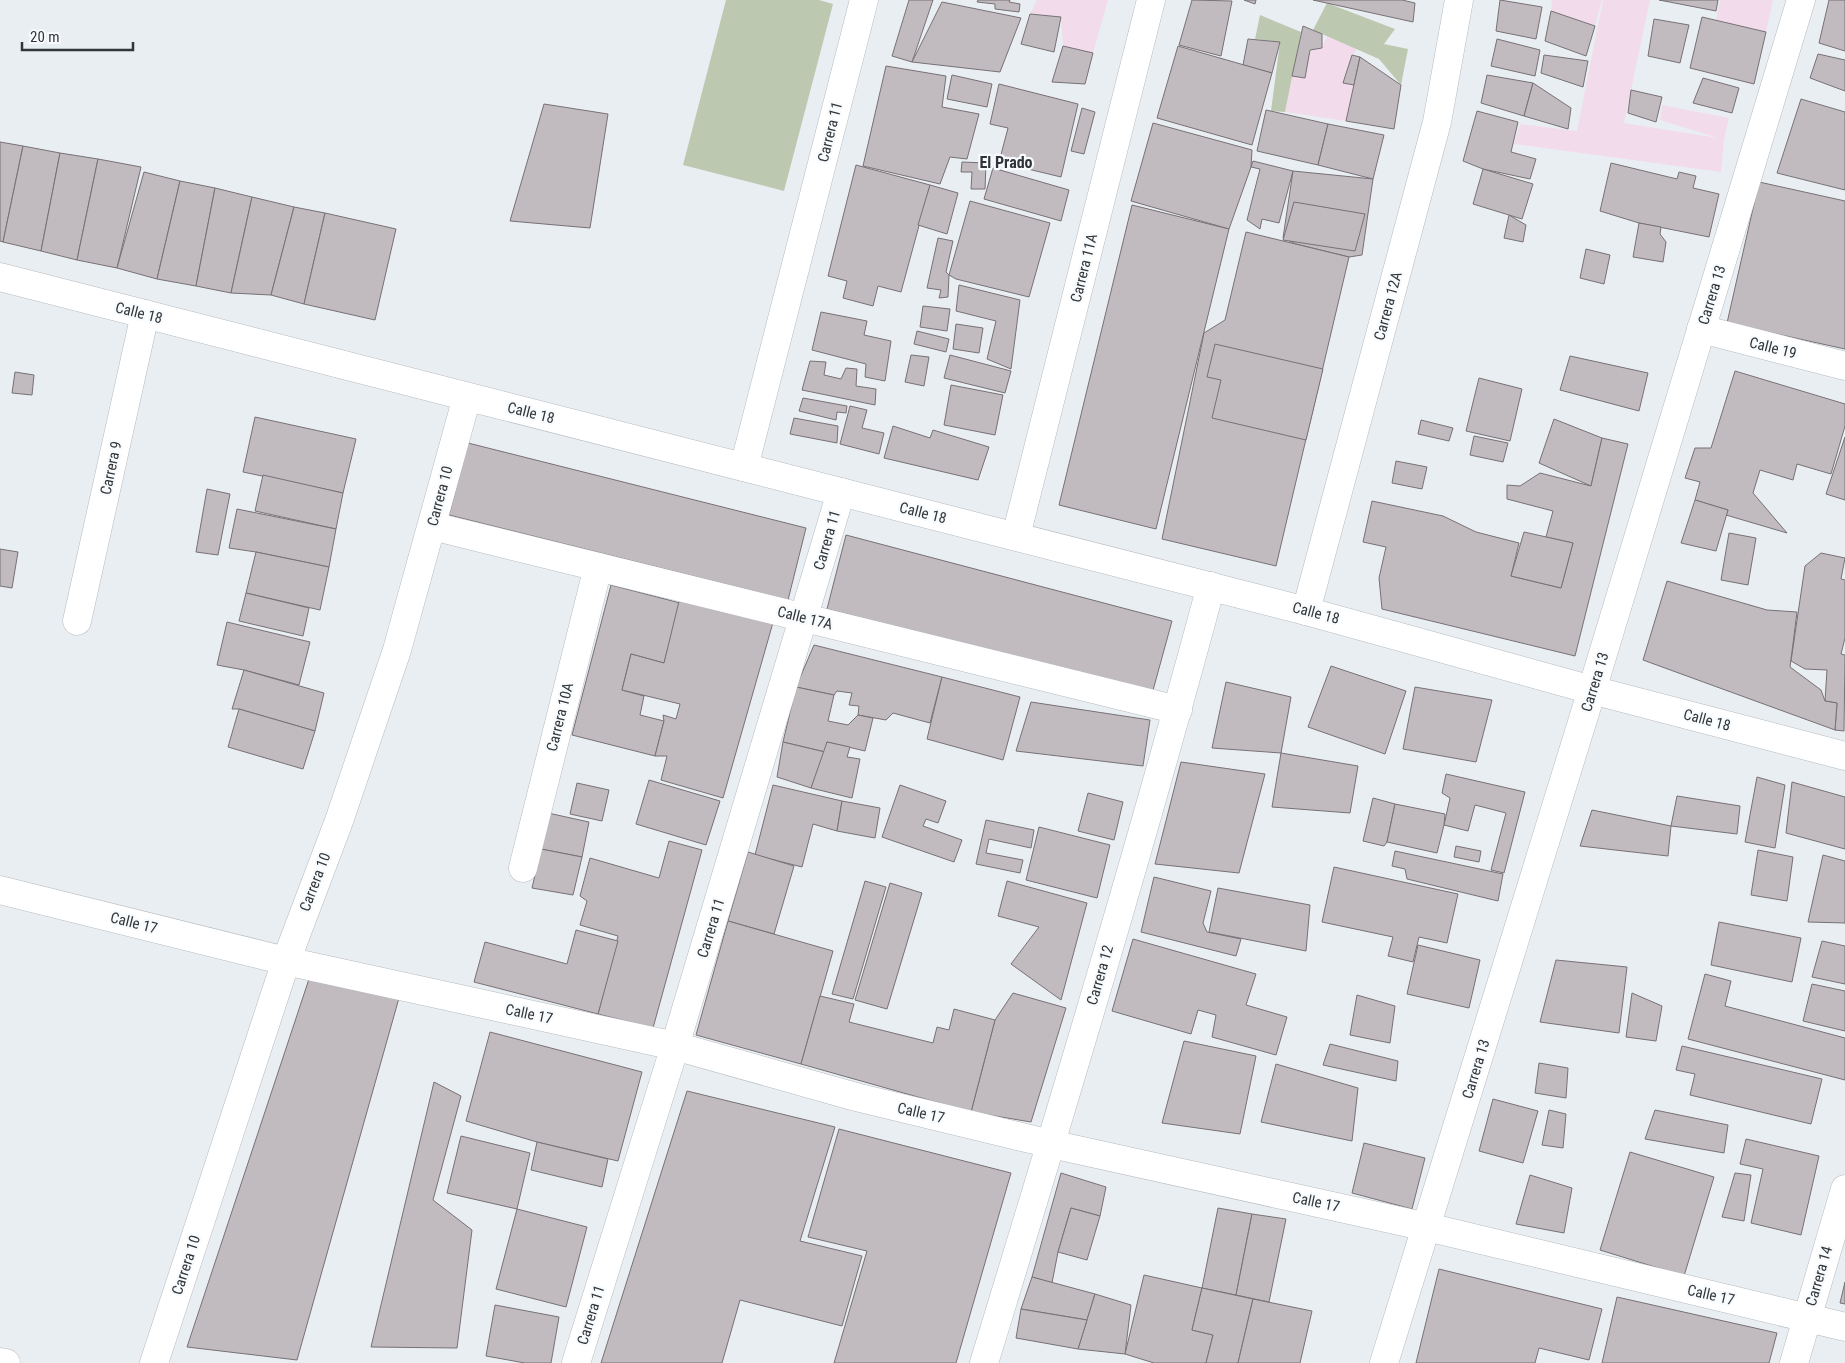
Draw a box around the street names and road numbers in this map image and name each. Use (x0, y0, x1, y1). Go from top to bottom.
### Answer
street label: Carrera 11 (814, 100, 846, 164)
street label: Carrera 11A (1067, 231, 1101, 304)
street label: Carrera 13 (1694, 263, 1730, 327)
street label: Carrera 12A (1370, 269, 1406, 342)
street label: Calle 18 (114, 298, 164, 328)
street label: Calle 19 (1748, 333, 1798, 363)
street label: Calle 18 (506, 398, 556, 428)
street label: Carrera 9 (97, 440, 125, 496)
street label: Carrera 10 (423, 464, 457, 528)
street label: Calle 18 (898, 498, 948, 528)
street label: Carrera 11 (810, 508, 844, 572)
street label: Calle 18 (1291, 598, 1341, 628)
street label: Calle 17A (775, 602, 835, 634)
street label: Carrera 13 (1577, 650, 1613, 714)
street label: Carrera 10A (543, 680, 577, 753)
street label: Calle 18 (1682, 705, 1732, 735)
street label: Carrera 10 (296, 850, 334, 914)
street label: Carrera 11 (693, 896, 729, 960)
street label: Calle 17 (109, 908, 159, 938)
street label: Carrera 12 (1083, 943, 1117, 1007)
street label: Calle 17 (504, 1000, 554, 1028)
street label: Carrera 13 (1458, 1037, 1494, 1101)
street label: Calle 17 (896, 1099, 946, 1127)
street label: Calle 17 (1291, 1188, 1341, 1216)
street label: Carrera 10 (168, 1233, 204, 1297)
street label: Carrera 14 (1802, 1244, 1836, 1308)
street label: Calle 17 (1686, 1281, 1736, 1309)
street label: Carrera 11 (573, 1283, 609, 1347)

